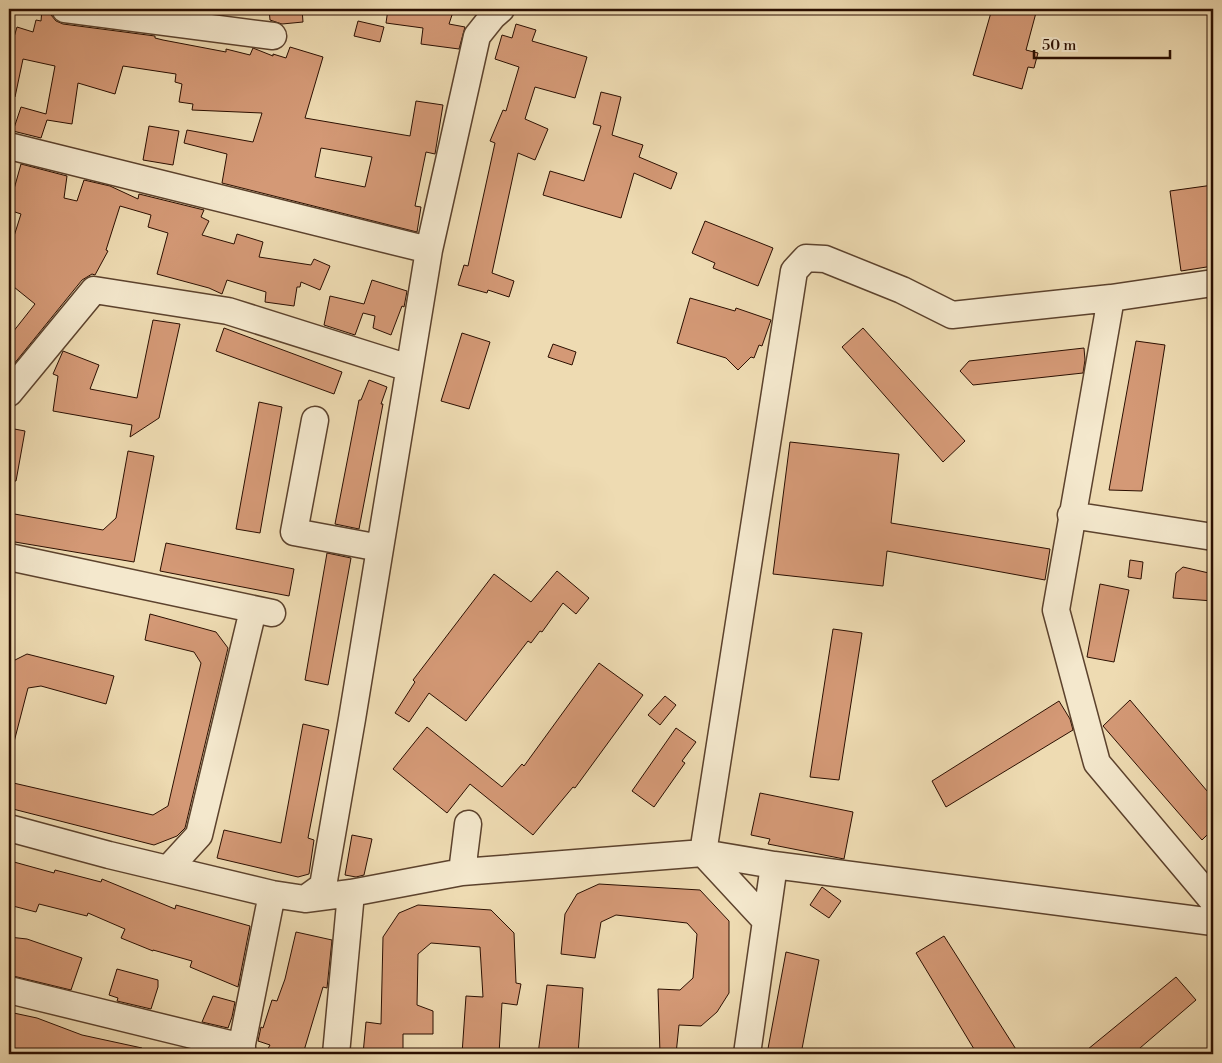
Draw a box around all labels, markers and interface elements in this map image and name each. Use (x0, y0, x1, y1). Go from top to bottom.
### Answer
scale bar (1034, 28, 1171, 60)
text: 50 m (1042, 36, 1076, 55)

